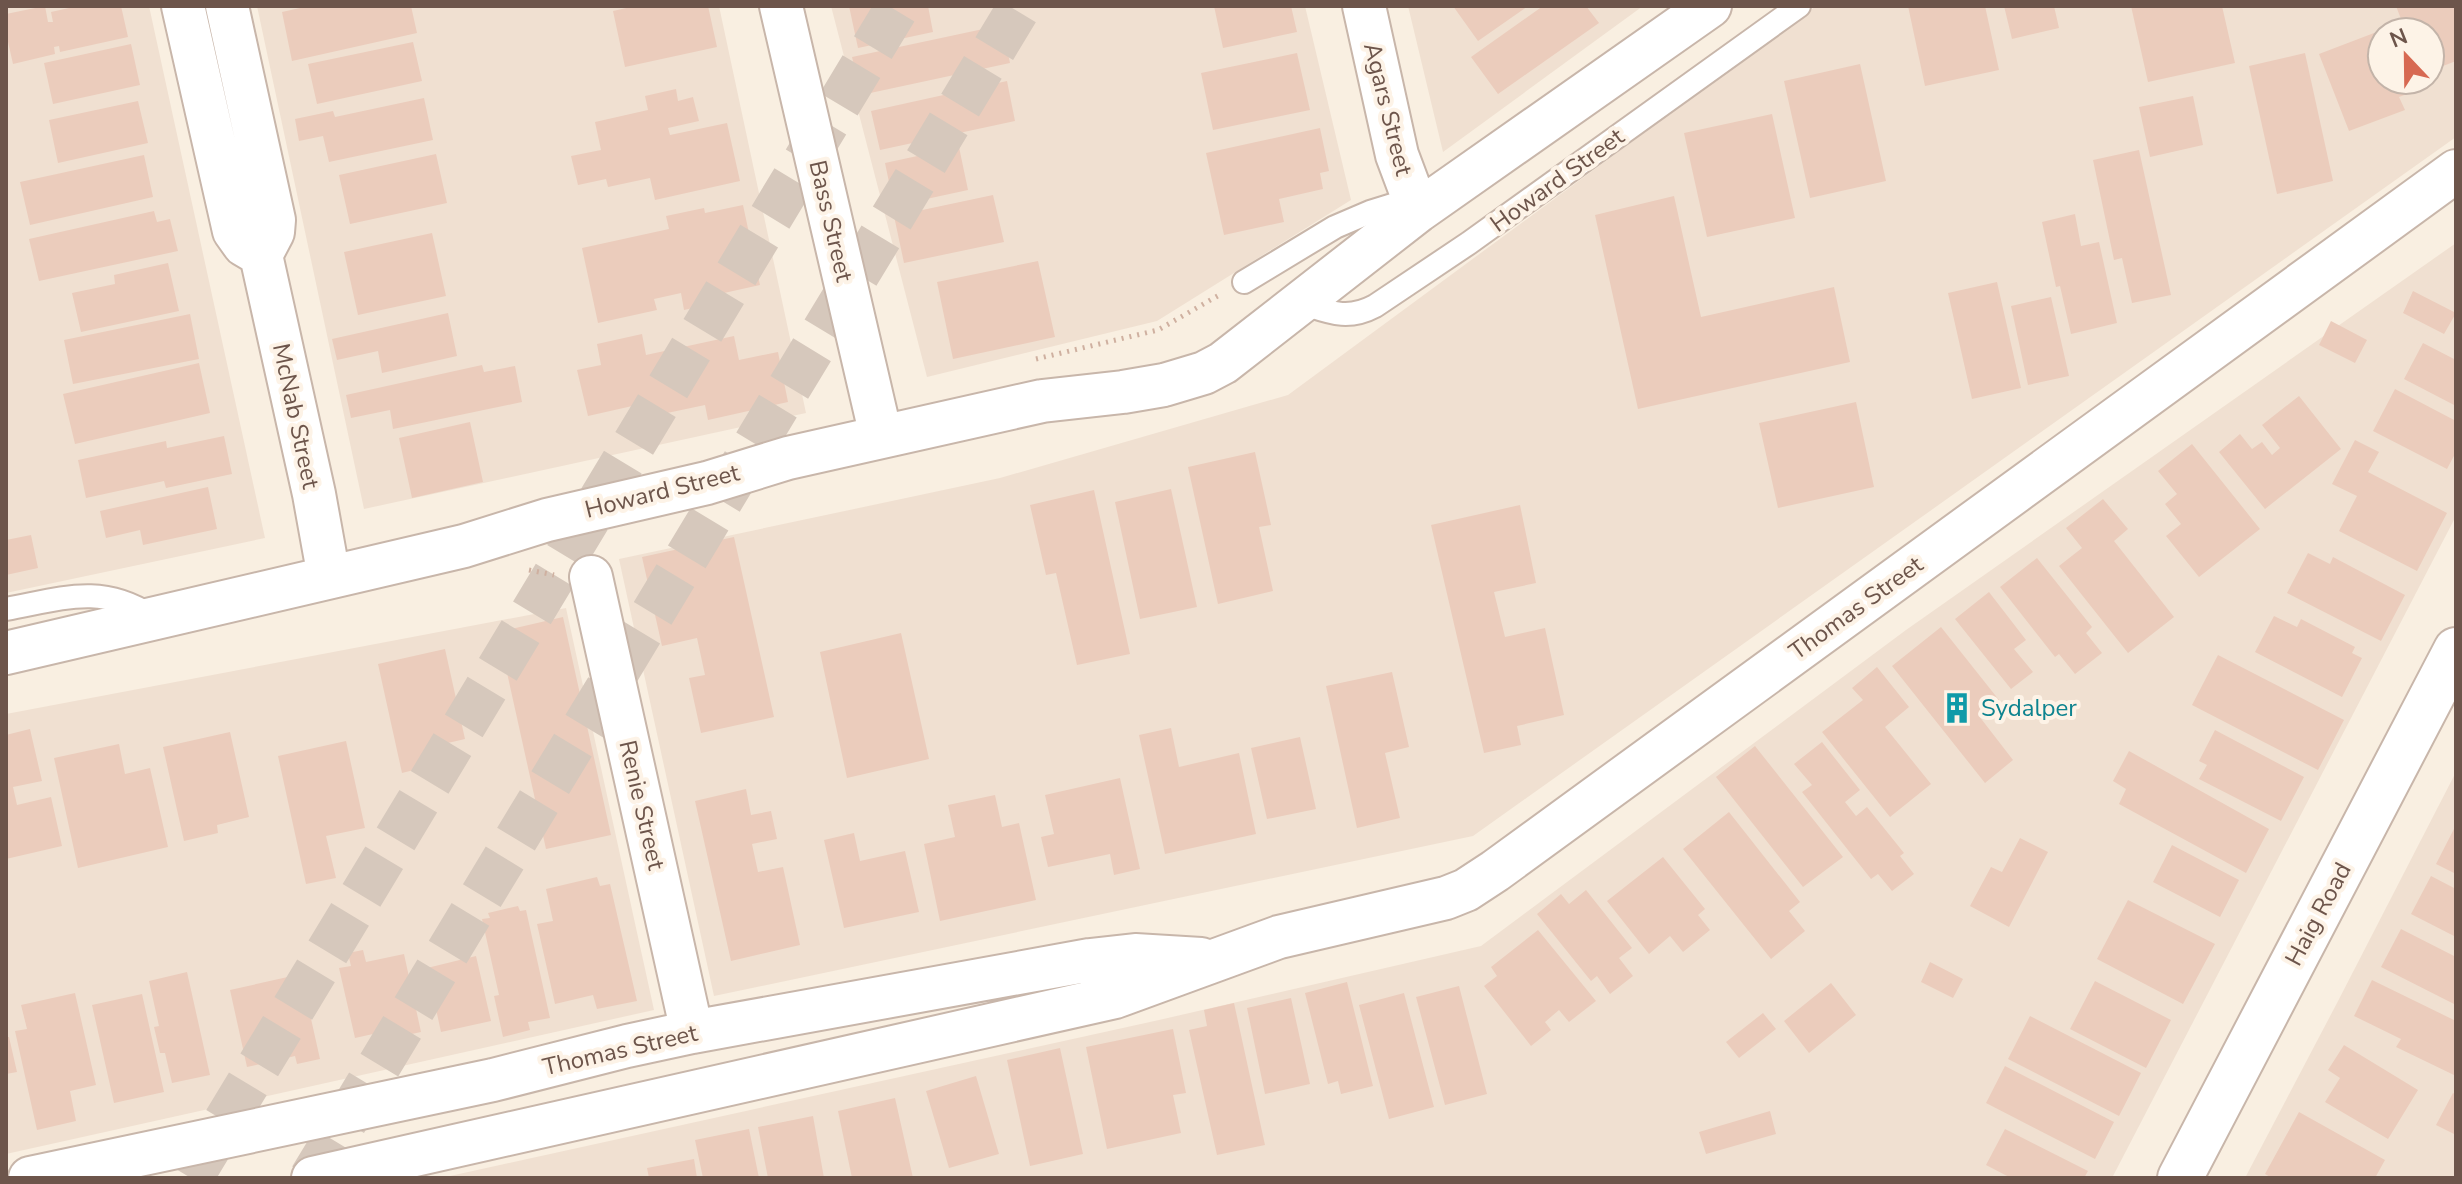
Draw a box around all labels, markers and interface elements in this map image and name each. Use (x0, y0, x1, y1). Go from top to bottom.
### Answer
north arrow (2366, 16, 2446, 96)
text: N (2386, 21, 2412, 55)
street label: Agars Street (1356, 39, 1420, 179)
street label: Howard Street (1484, 120, 1631, 239)
street label: Bass Street (801, 157, 861, 285)
street label: McNab Street (265, 340, 327, 492)
street label: Howard Street (581, 456, 743, 526)
street label: Thomas Street (1783, 548, 1930, 667)
building icon: Sydalper (1940, 691, 1974, 725)
place label: Sydalper (1981, 692, 2077, 724)
street label: Renie Street (612, 737, 673, 874)
street label: Haig Road (2277, 857, 2359, 971)
street label: Thomas Street (539, 1017, 701, 1083)

